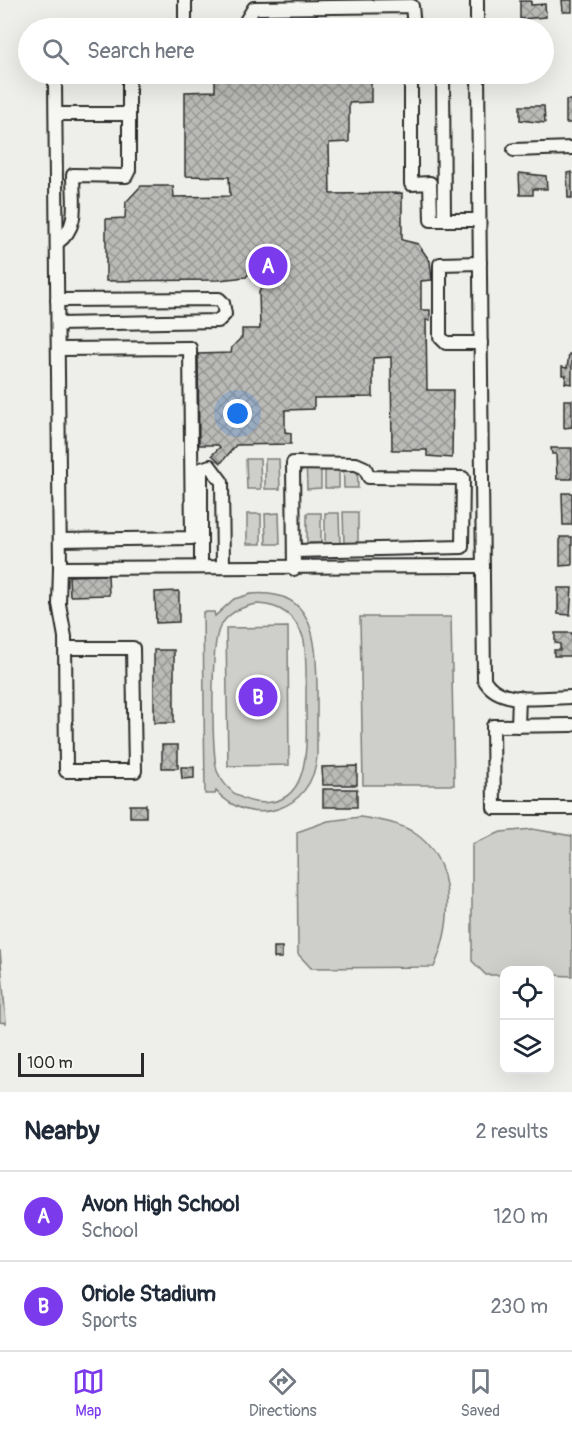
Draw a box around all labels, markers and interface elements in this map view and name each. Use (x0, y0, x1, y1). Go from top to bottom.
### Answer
search box (18, 18, 554, 84)
icon: search (39, 35, 72, 68)
text: Search here (87, 37, 194, 65)
pin: A (248, 244, 288, 288)
your location (223, 399, 252, 428)
pin: B (238, 674, 278, 720)
map controls (500, 966, 554, 1074)
button: locate (500, 966, 554, 1020)
button: layers (500, 1020, 554, 1074)
scale bar (18, 1050, 144, 1078)
text: 100 m (27, 1053, 73, 1073)
text: Nearby (24, 1115, 100, 1147)
text: 2 results (476, 1119, 548, 1144)
text: Avon High School (81, 1190, 240, 1218)
text: A (37, 1204, 50, 1229)
text: 120 m (493, 1204, 548, 1229)
text: School (81, 1218, 138, 1243)
text: Oriole Stadium (81, 1280, 216, 1308)
text: B (38, 1294, 49, 1319)
text: 230 m (491, 1294, 548, 1319)
text: Sports (81, 1308, 137, 1333)
tab: Map (72, 1365, 105, 1421)
tab: Directions (249, 1365, 317, 1421)
tab: Saved (460, 1365, 500, 1421)

